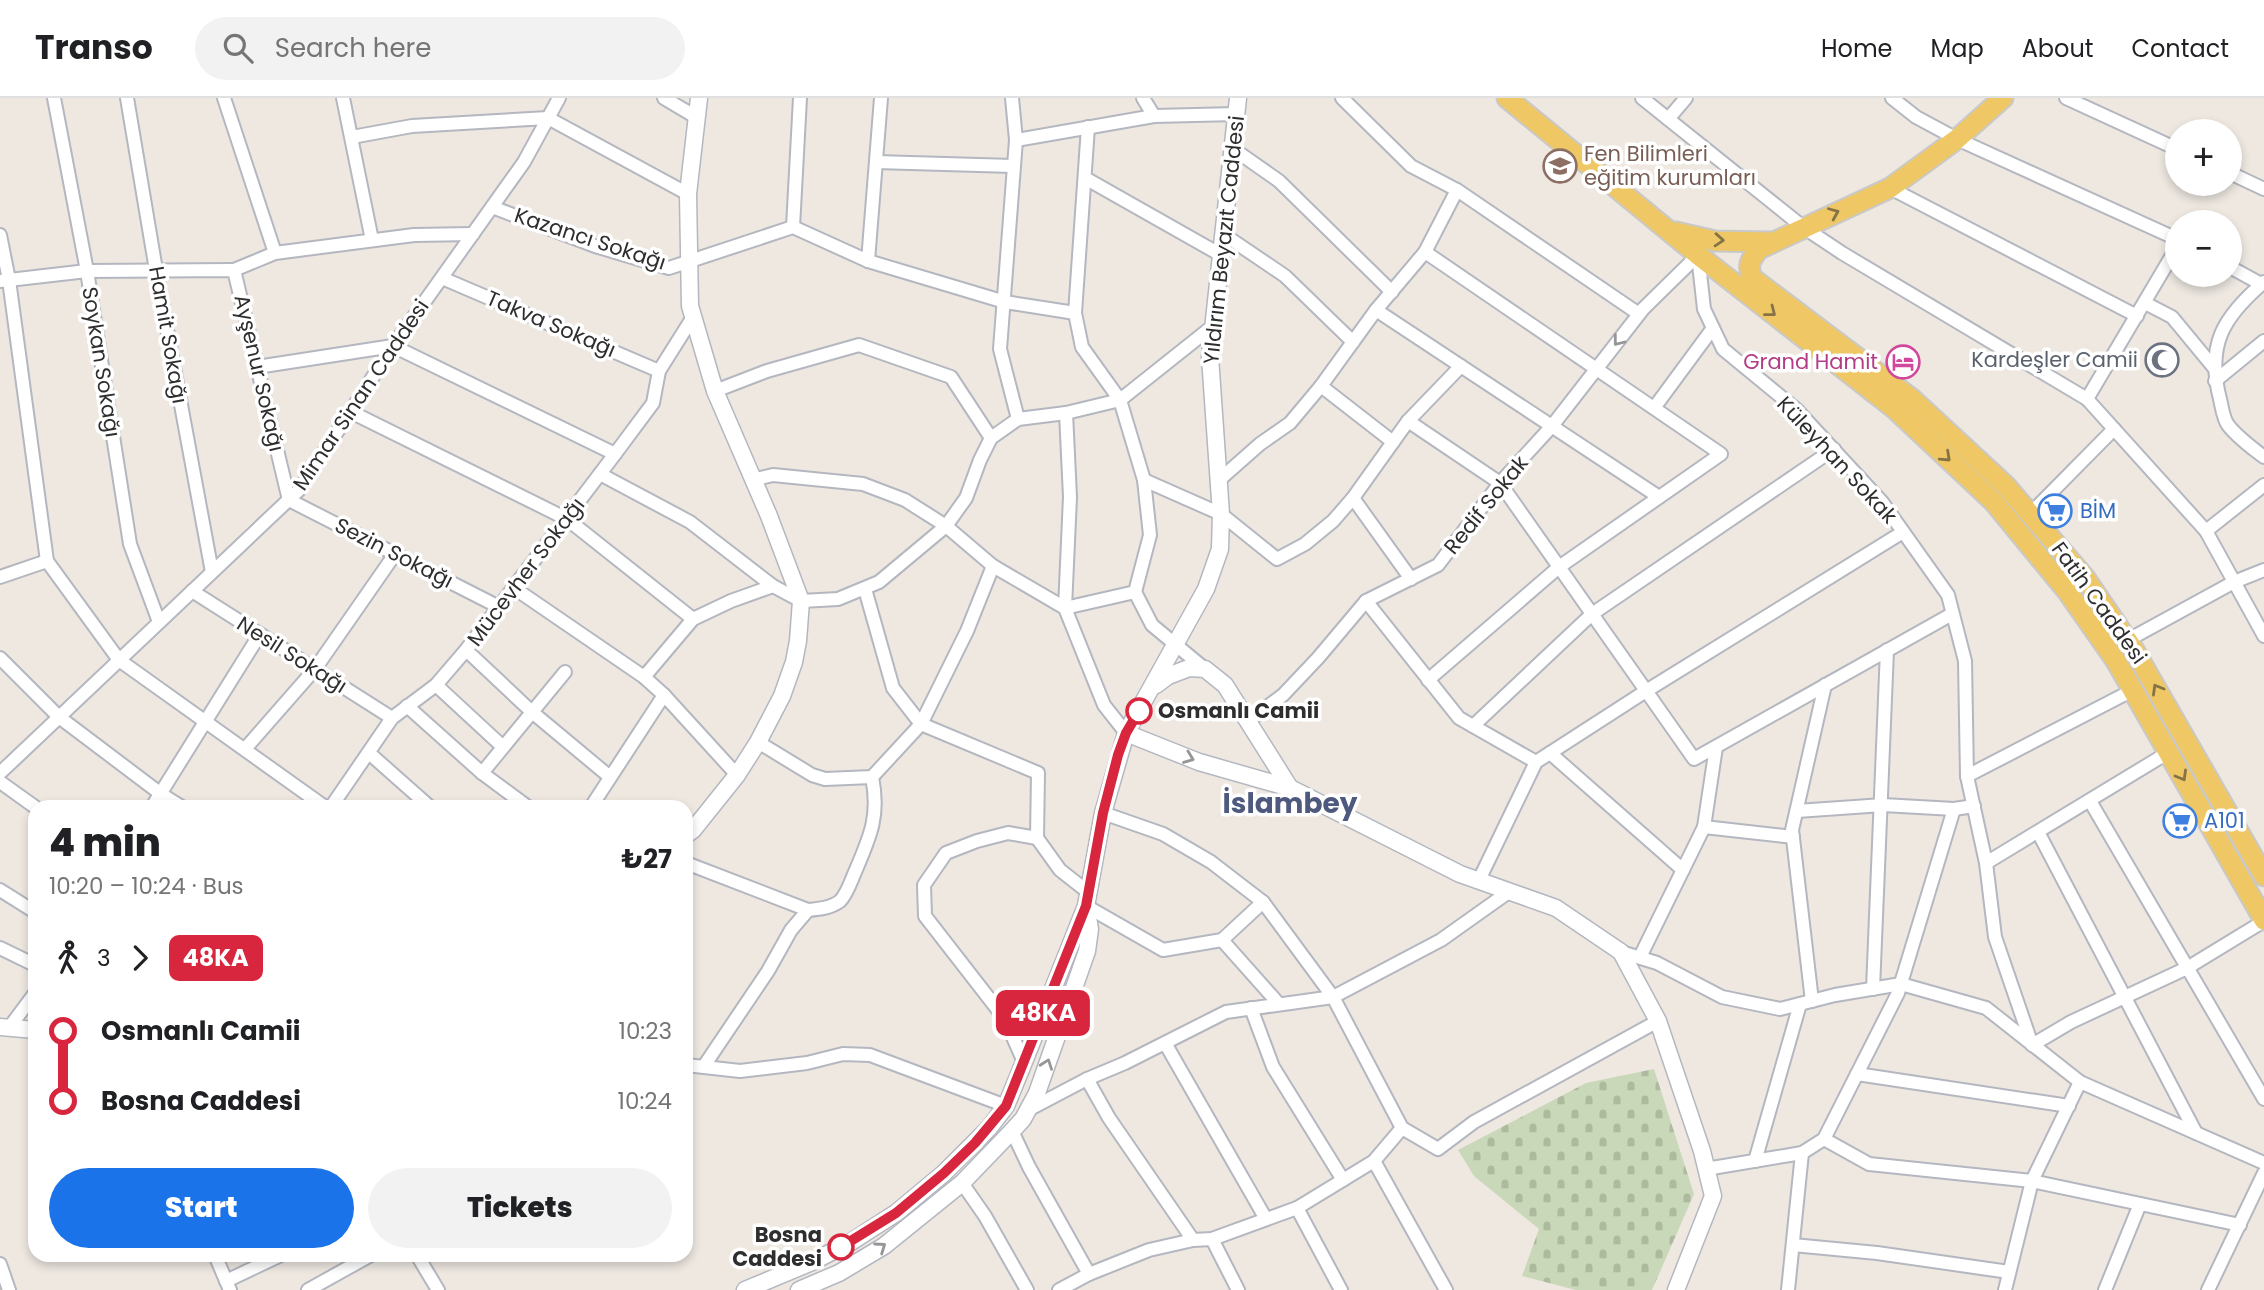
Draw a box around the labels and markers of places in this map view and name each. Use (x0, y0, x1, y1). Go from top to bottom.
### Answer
place label: Fen Bilimleri eğitim kurumları (1584, 139, 1756, 192)
school or university icon: Fen Bilimleri eğitim kurumları (1541, 147, 1579, 185)
mosque icon: Kardeşler Camii (2143, 341, 2181, 379)
hotel icon: Grand Hamit (1884, 343, 1922, 381)
place label: Kardeşler Camii (1971, 345, 2138, 374)
place label: Grand Hamit (1743, 347, 1878, 376)
supermarket icon: BİM (2036, 492, 2074, 530)
place label: BİM (2080, 496, 2116, 525)
place label: Osmanlı Camii (1158, 696, 1319, 725)
marker: Osmanlı Camii (1126, 698, 1152, 724)
supermarket icon: A101 (2161, 802, 2199, 840)
place label: A101 (2204, 806, 2245, 835)
place label: Bosna Caddesi (732, 1220, 822, 1273)
marker: Bosna Caddesi (828, 1234, 854, 1260)

